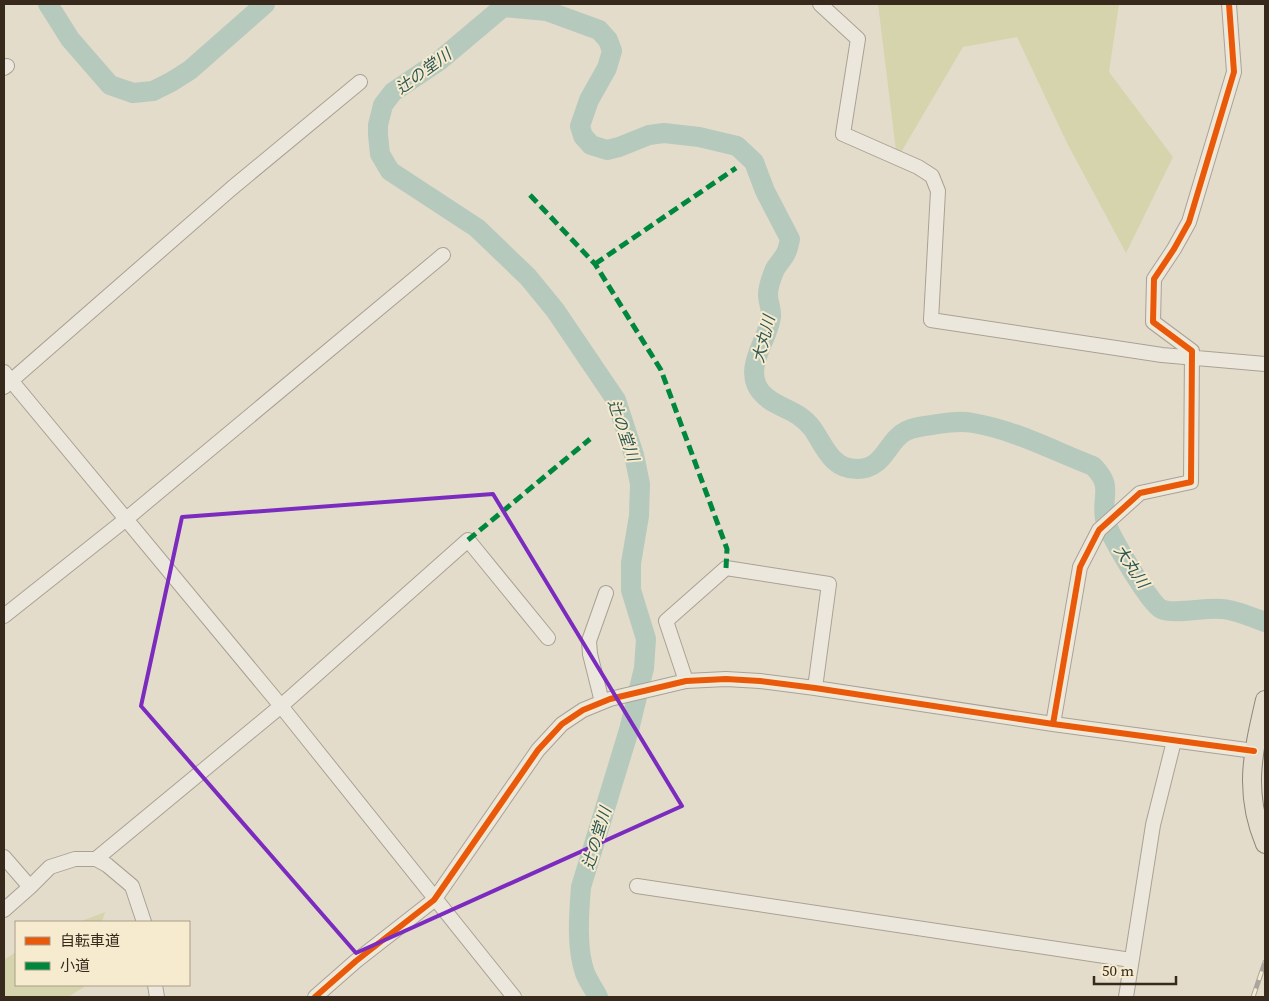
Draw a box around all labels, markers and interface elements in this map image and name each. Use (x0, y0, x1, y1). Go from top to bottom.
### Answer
water label: 辻の堂川 (391, 42, 457, 99)
water label: 大丸川 (747, 311, 780, 365)
water label: 辻の堂川 (603, 396, 645, 466)
water label: 大丸川 (1109, 540, 1156, 594)
water label: 辻の堂川 (576, 802, 616, 872)
legend (15, 921, 190, 986)
text: 自転車道 (60, 930, 120, 951)
scale bar (1094, 954, 1176, 986)
text: 小道 (60, 955, 90, 976)
text: 50 m (1102, 960, 1134, 981)

